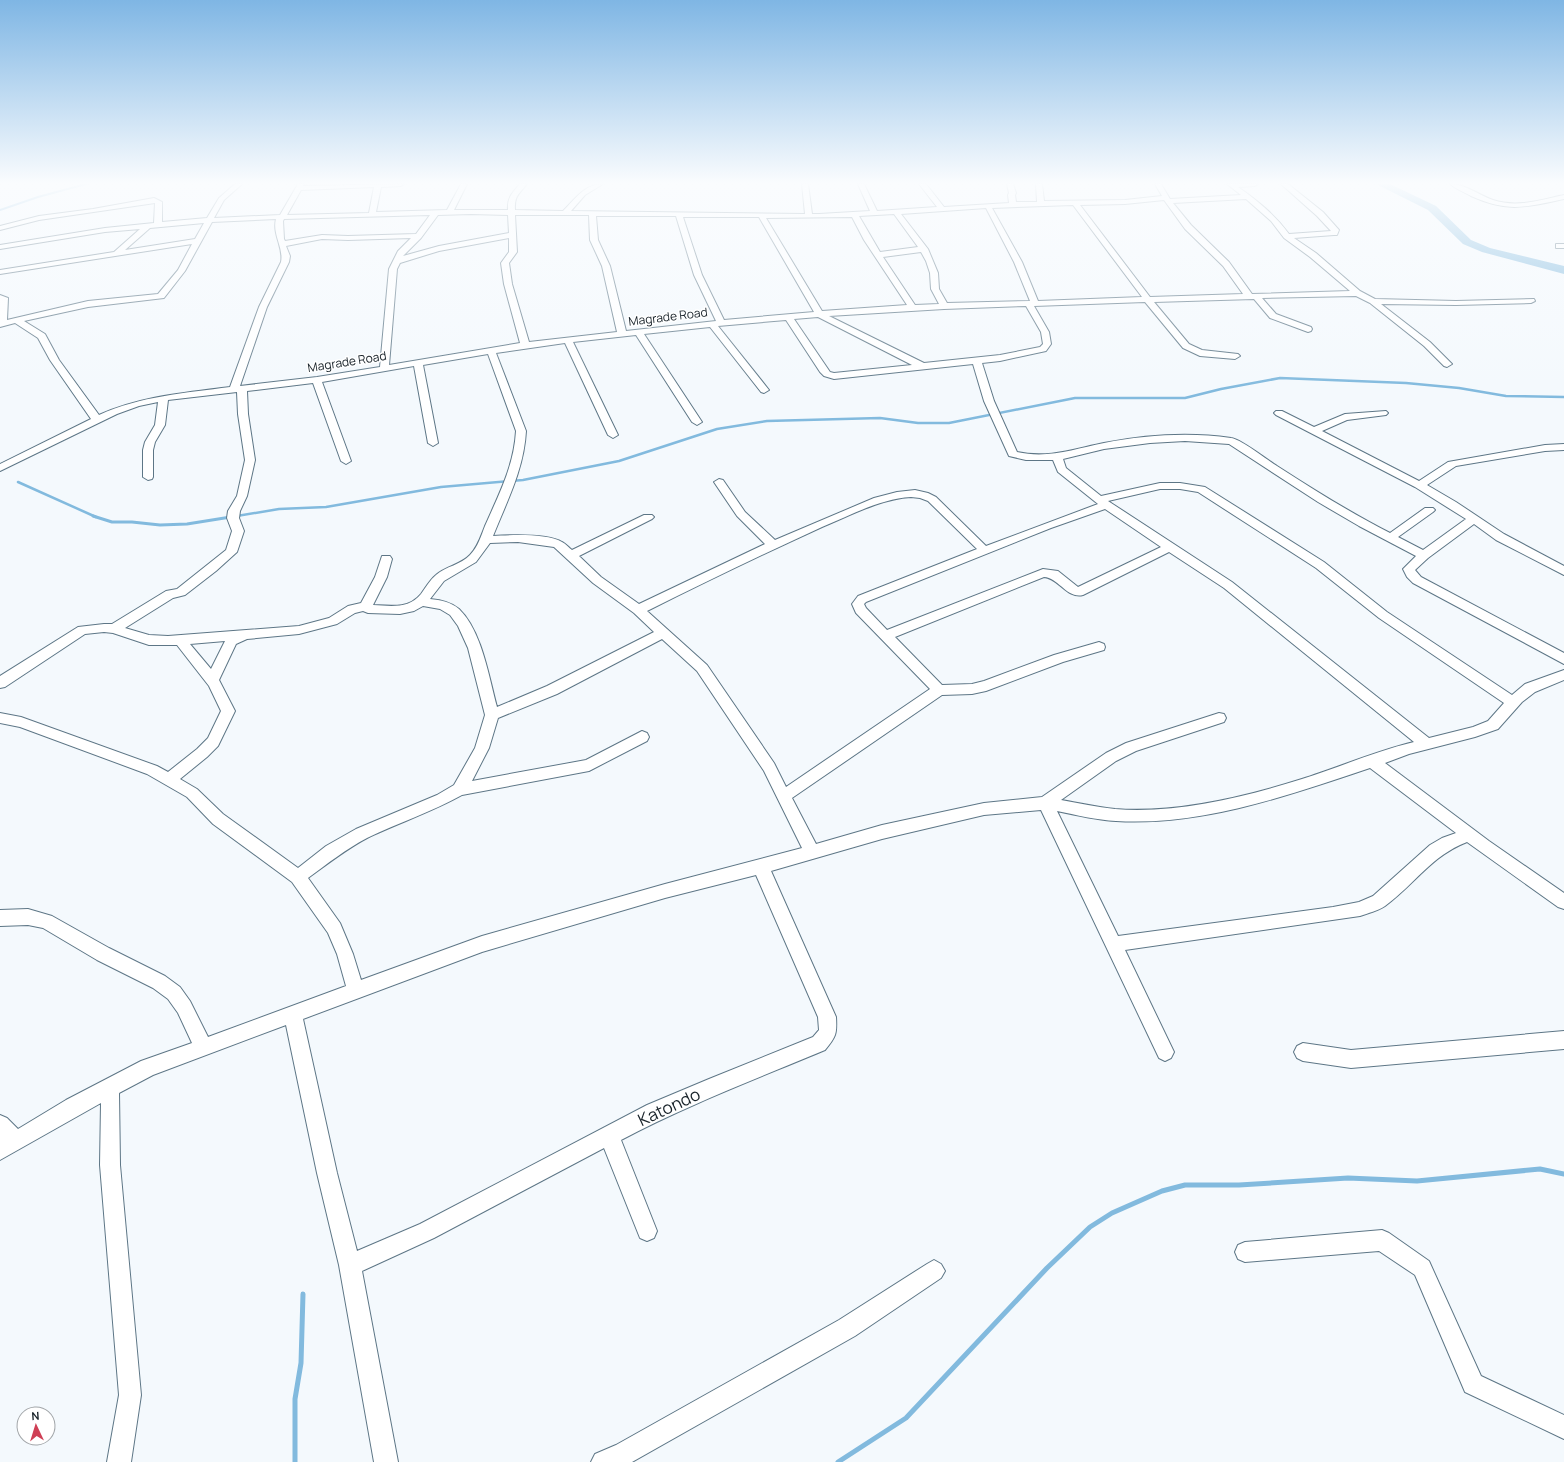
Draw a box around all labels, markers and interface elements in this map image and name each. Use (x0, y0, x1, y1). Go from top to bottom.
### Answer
street label: Magrade Road (627, 303, 708, 330)
street label: Magrade Road (306, 347, 388, 376)
street label: Katondo (634, 1082, 704, 1131)
north arrow (16, 1406, 56, 1446)
text: N (31, 1408, 40, 1423)

